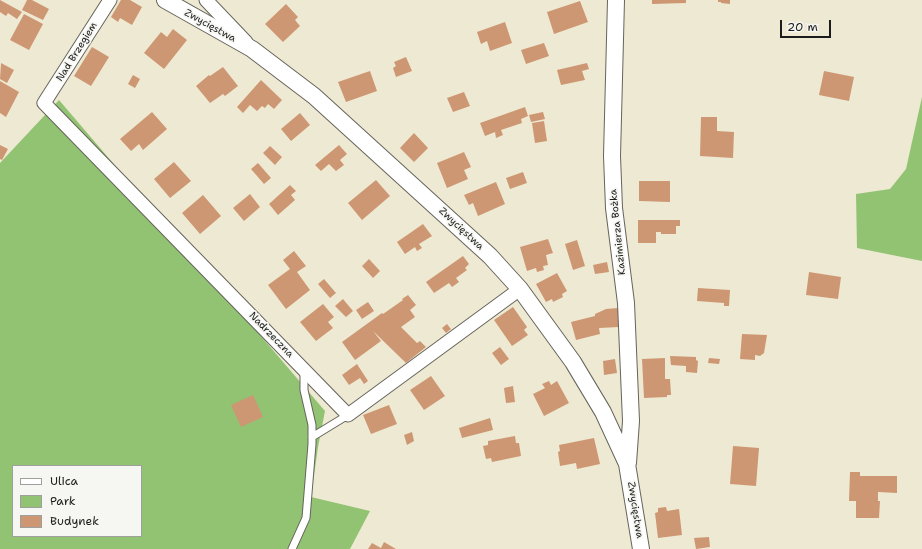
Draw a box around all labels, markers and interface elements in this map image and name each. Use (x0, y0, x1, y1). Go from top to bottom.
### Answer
street label: Zwycięstwa (182, 7, 238, 45)
scale bar (782, 12, 833, 38)
text: 20 m (787, 19, 818, 35)
street label: Nad Brzegiem (54, 20, 100, 84)
street label: Kazimierza Bożka (608, 188, 628, 276)
street label: Zwycięstwa (436, 205, 486, 253)
street label: Nadrzeczna (246, 310, 296, 360)
legend (12, 465, 142, 537)
text: Ulica (50, 473, 78, 489)
street label: Zwycięstwa (625, 481, 645, 539)
text: Park (50, 493, 76, 509)
text: Budynek (50, 513, 99, 529)

